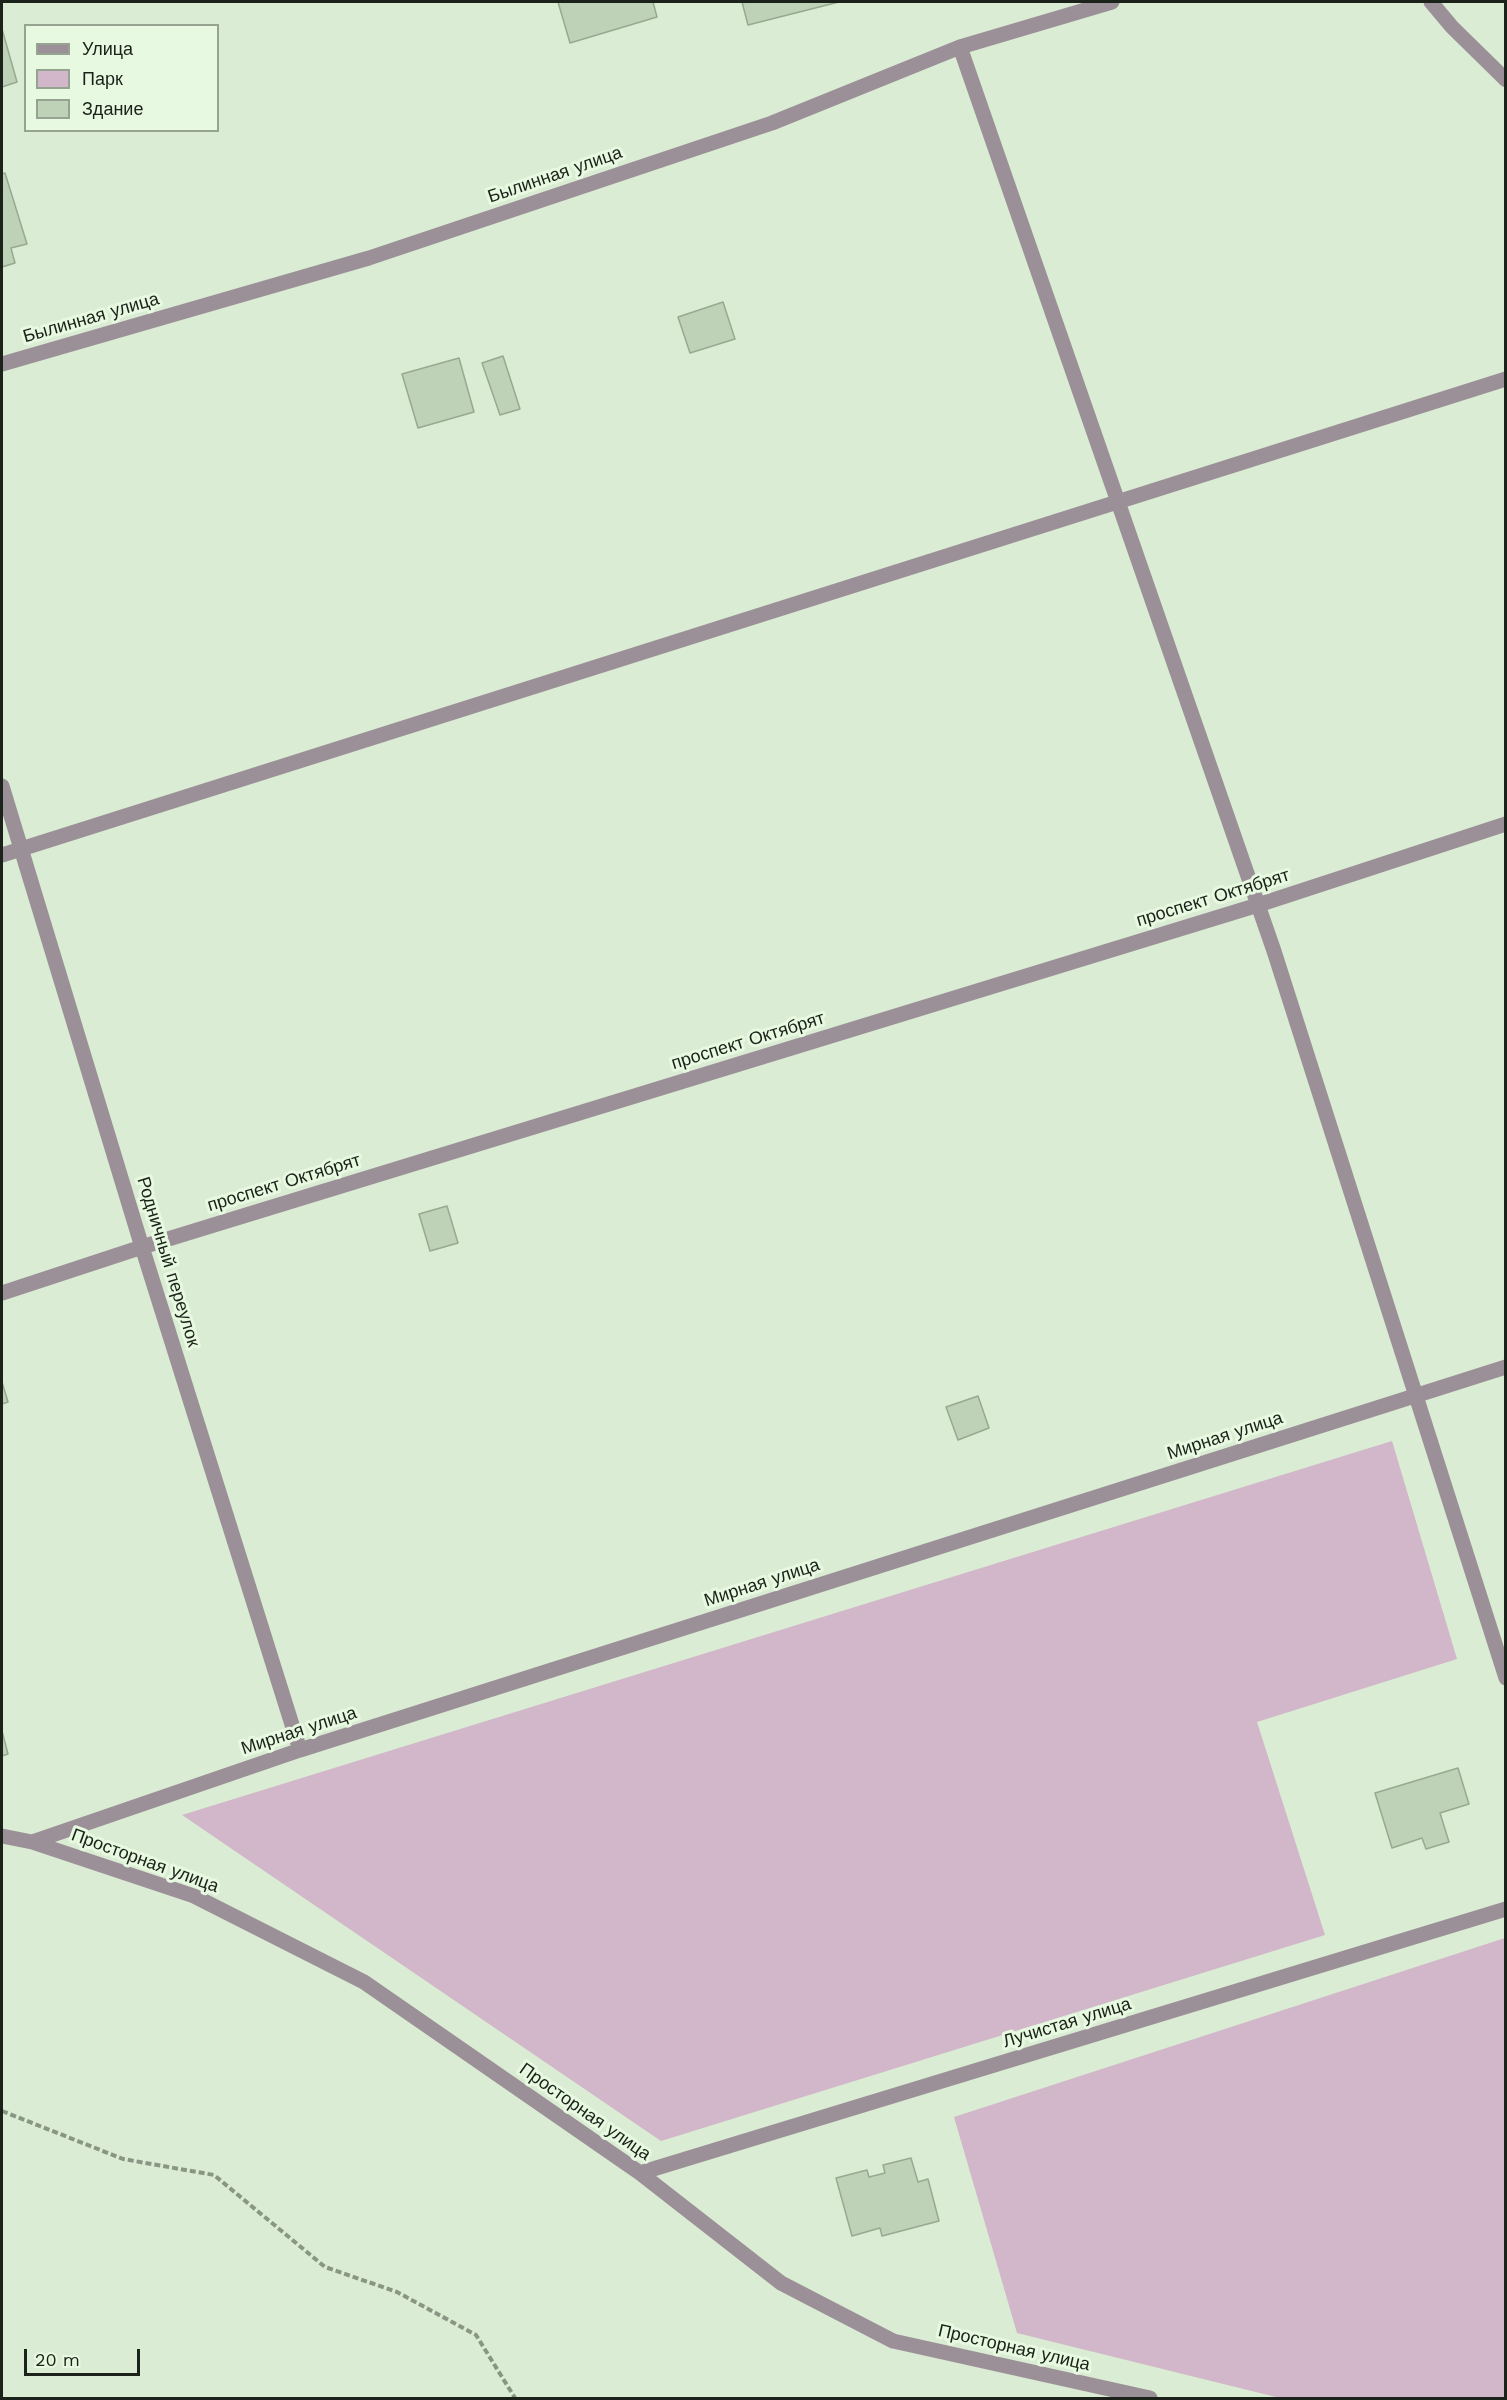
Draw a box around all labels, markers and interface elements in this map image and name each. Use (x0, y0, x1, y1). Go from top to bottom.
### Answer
legend (24, 24, 219, 132)
text: Улица (82, 38, 133, 59)
text: Парк (82, 68, 123, 89)
text: Здание (82, 98, 143, 119)
street label: Былинная улица (485, 142, 625, 208)
street label: Былинная улица (20, 288, 162, 348)
street label: проспект Октябрят (1134, 864, 1292, 932)
street label: проспект Октябрят (669, 1007, 827, 1075)
street label: проспект Октябрят (205, 1149, 363, 1217)
street label: Родничный переулок (132, 1174, 204, 1350)
street label: Мирная улица (1164, 1407, 1286, 1465)
street label: Мирная улица (701, 1554, 823, 1612)
street label: Мирная улица (238, 1702, 360, 1760)
street label: Просторная улица (68, 1824, 222, 1898)
street label: Лучистая улица (1000, 1993, 1134, 2053)
street label: Просторная улица (515, 2059, 655, 2165)
street label: Просторная улица (936, 2320, 1092, 2376)
scale bar (27, 2337, 142, 2375)
text: 20 m (35, 2349, 80, 2370)

